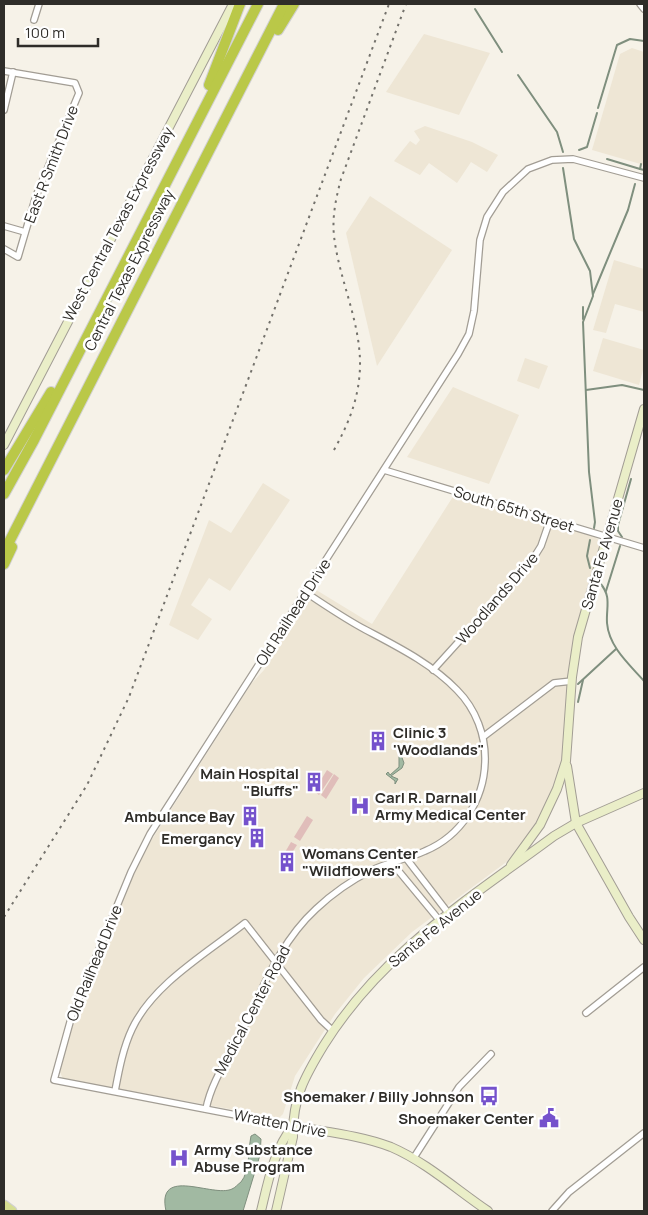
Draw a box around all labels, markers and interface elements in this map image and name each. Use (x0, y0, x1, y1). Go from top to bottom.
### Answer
scale bar (18, 15, 98, 47)
text: 100 m (25, 22, 65, 43)
street label: East R Smith Drive (19, 102, 83, 226)
street label: West Central Texas Expressway (59, 124, 177, 324)
street label: Central Texas Expressway (80, 186, 178, 354)
street label: South 65th Street (451, 481, 577, 537)
street label: Santa Fe Avenue (576, 496, 628, 612)
street label: Woodlands Drive (451, 547, 543, 648)
street label: Old Railhead Drive (250, 554, 336, 670)
place label: Clinic 3 'Woodlands" (393, 722, 485, 760)
building icon: Clinic 3 'Woodlands" (367, 730, 389, 752)
place label: Main Hospital "Bluffs" (200, 763, 299, 801)
building icon: Main Hospital "Bluffs" (303, 771, 325, 793)
place label: Carl R. Darnall Army Medical Center (375, 787, 526, 825)
hospital icon: Carl R. Darnall Army Medical Center (349, 795, 371, 817)
building icon: Ambulance Bay (239, 805, 261, 827)
place label: Ambulance Bay (124, 806, 236, 827)
building icon: Emergancy (246, 827, 268, 849)
place label: Emergancy (161, 828, 243, 849)
place label: Womans Center "Wildflowers" (302, 843, 418, 881)
building icon: Womans Center "Wildflowers" (276, 851, 298, 873)
street label: Santa Fe Avenue (384, 884, 486, 972)
street label: Old Railhead Drive (61, 901, 127, 1024)
street label: Medical Center Road (209, 942, 295, 1078)
bus stop icon: Shoemaker / Billy Johnson (478, 1085, 500, 1107)
place label: Shoemaker / Billy Johnson (283, 1086, 474, 1107)
street label: Wratten Drive (232, 1104, 328, 1142)
public building icon: Shoemaker Center (538, 1107, 560, 1129)
place label: Shoemaker Center (398, 1108, 534, 1129)
place label: Army Substance Abuse Program (194, 1139, 313, 1177)
hospital icon: Army Substance Abuse Program (168, 1147, 190, 1169)

